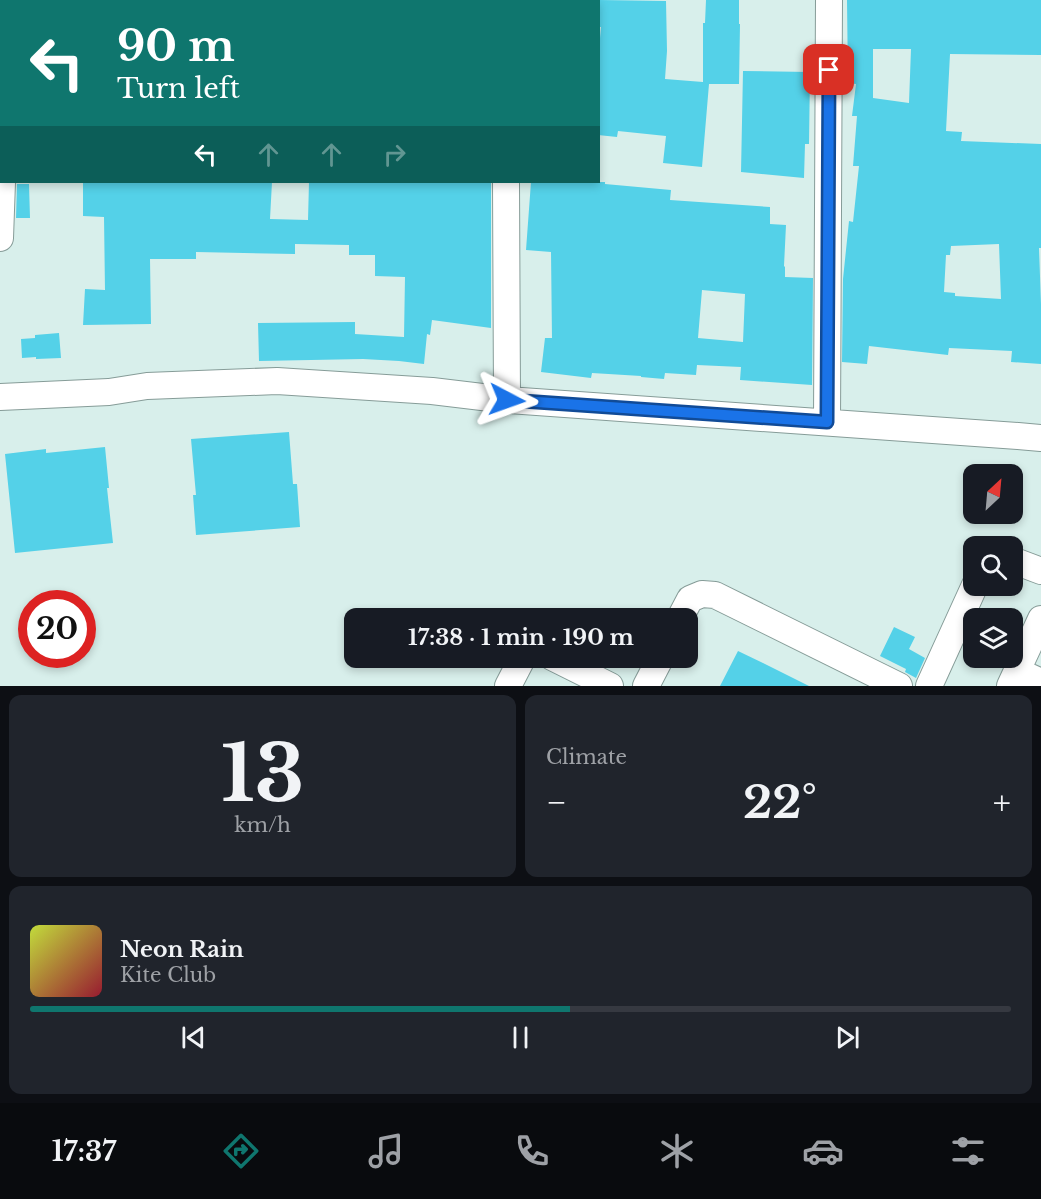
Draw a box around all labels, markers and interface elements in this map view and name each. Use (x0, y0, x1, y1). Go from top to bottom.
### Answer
text: 90 m (117, 20, 235, 72)
icon: left (18, 24, 96, 102)
pin (803, 44, 854, 95)
icon: arrive (812, 53, 845, 86)
text: Turn left (117, 72, 240, 105)
icon: left (189, 138, 222, 171)
icon: ahead (252, 138, 285, 171)
icon: ahead (315, 138, 348, 171)
icon: right (378, 138, 411, 171)
position arrow (475, 368, 539, 432)
north arrow (963, 464, 1023, 524)
map controls (963, 464, 1023, 668)
button: search (963, 536, 1023, 596)
speed limit sign: 20 (18, 590, 96, 668)
button: layers (963, 608, 1023, 668)
text: 17:38 · 1 min · 190 m (408, 624, 634, 651)
text: 13 (221, 725, 304, 822)
text: Climate (546, 745, 627, 769)
text: 22° (743, 774, 817, 830)
text: − (546, 782, 567, 823)
text: + (993, 782, 1011, 823)
text: km/h (234, 813, 291, 837)
text: Neon Rain (120, 936, 244, 963)
text: Kite Club (120, 963, 216, 987)
icon: previous (177, 1021, 210, 1054)
icon: pause (504, 1021, 537, 1054)
icon: next (831, 1021, 864, 1054)
icon: directions (220, 1130, 262, 1172)
icon: music (365, 1130, 407, 1172)
icon: phone (511, 1130, 553, 1172)
icon: climate (656, 1130, 698, 1172)
icon: car (802, 1130, 844, 1172)
icon: filters (947, 1130, 989, 1172)
text: 17:37 (52, 1135, 116, 1168)

